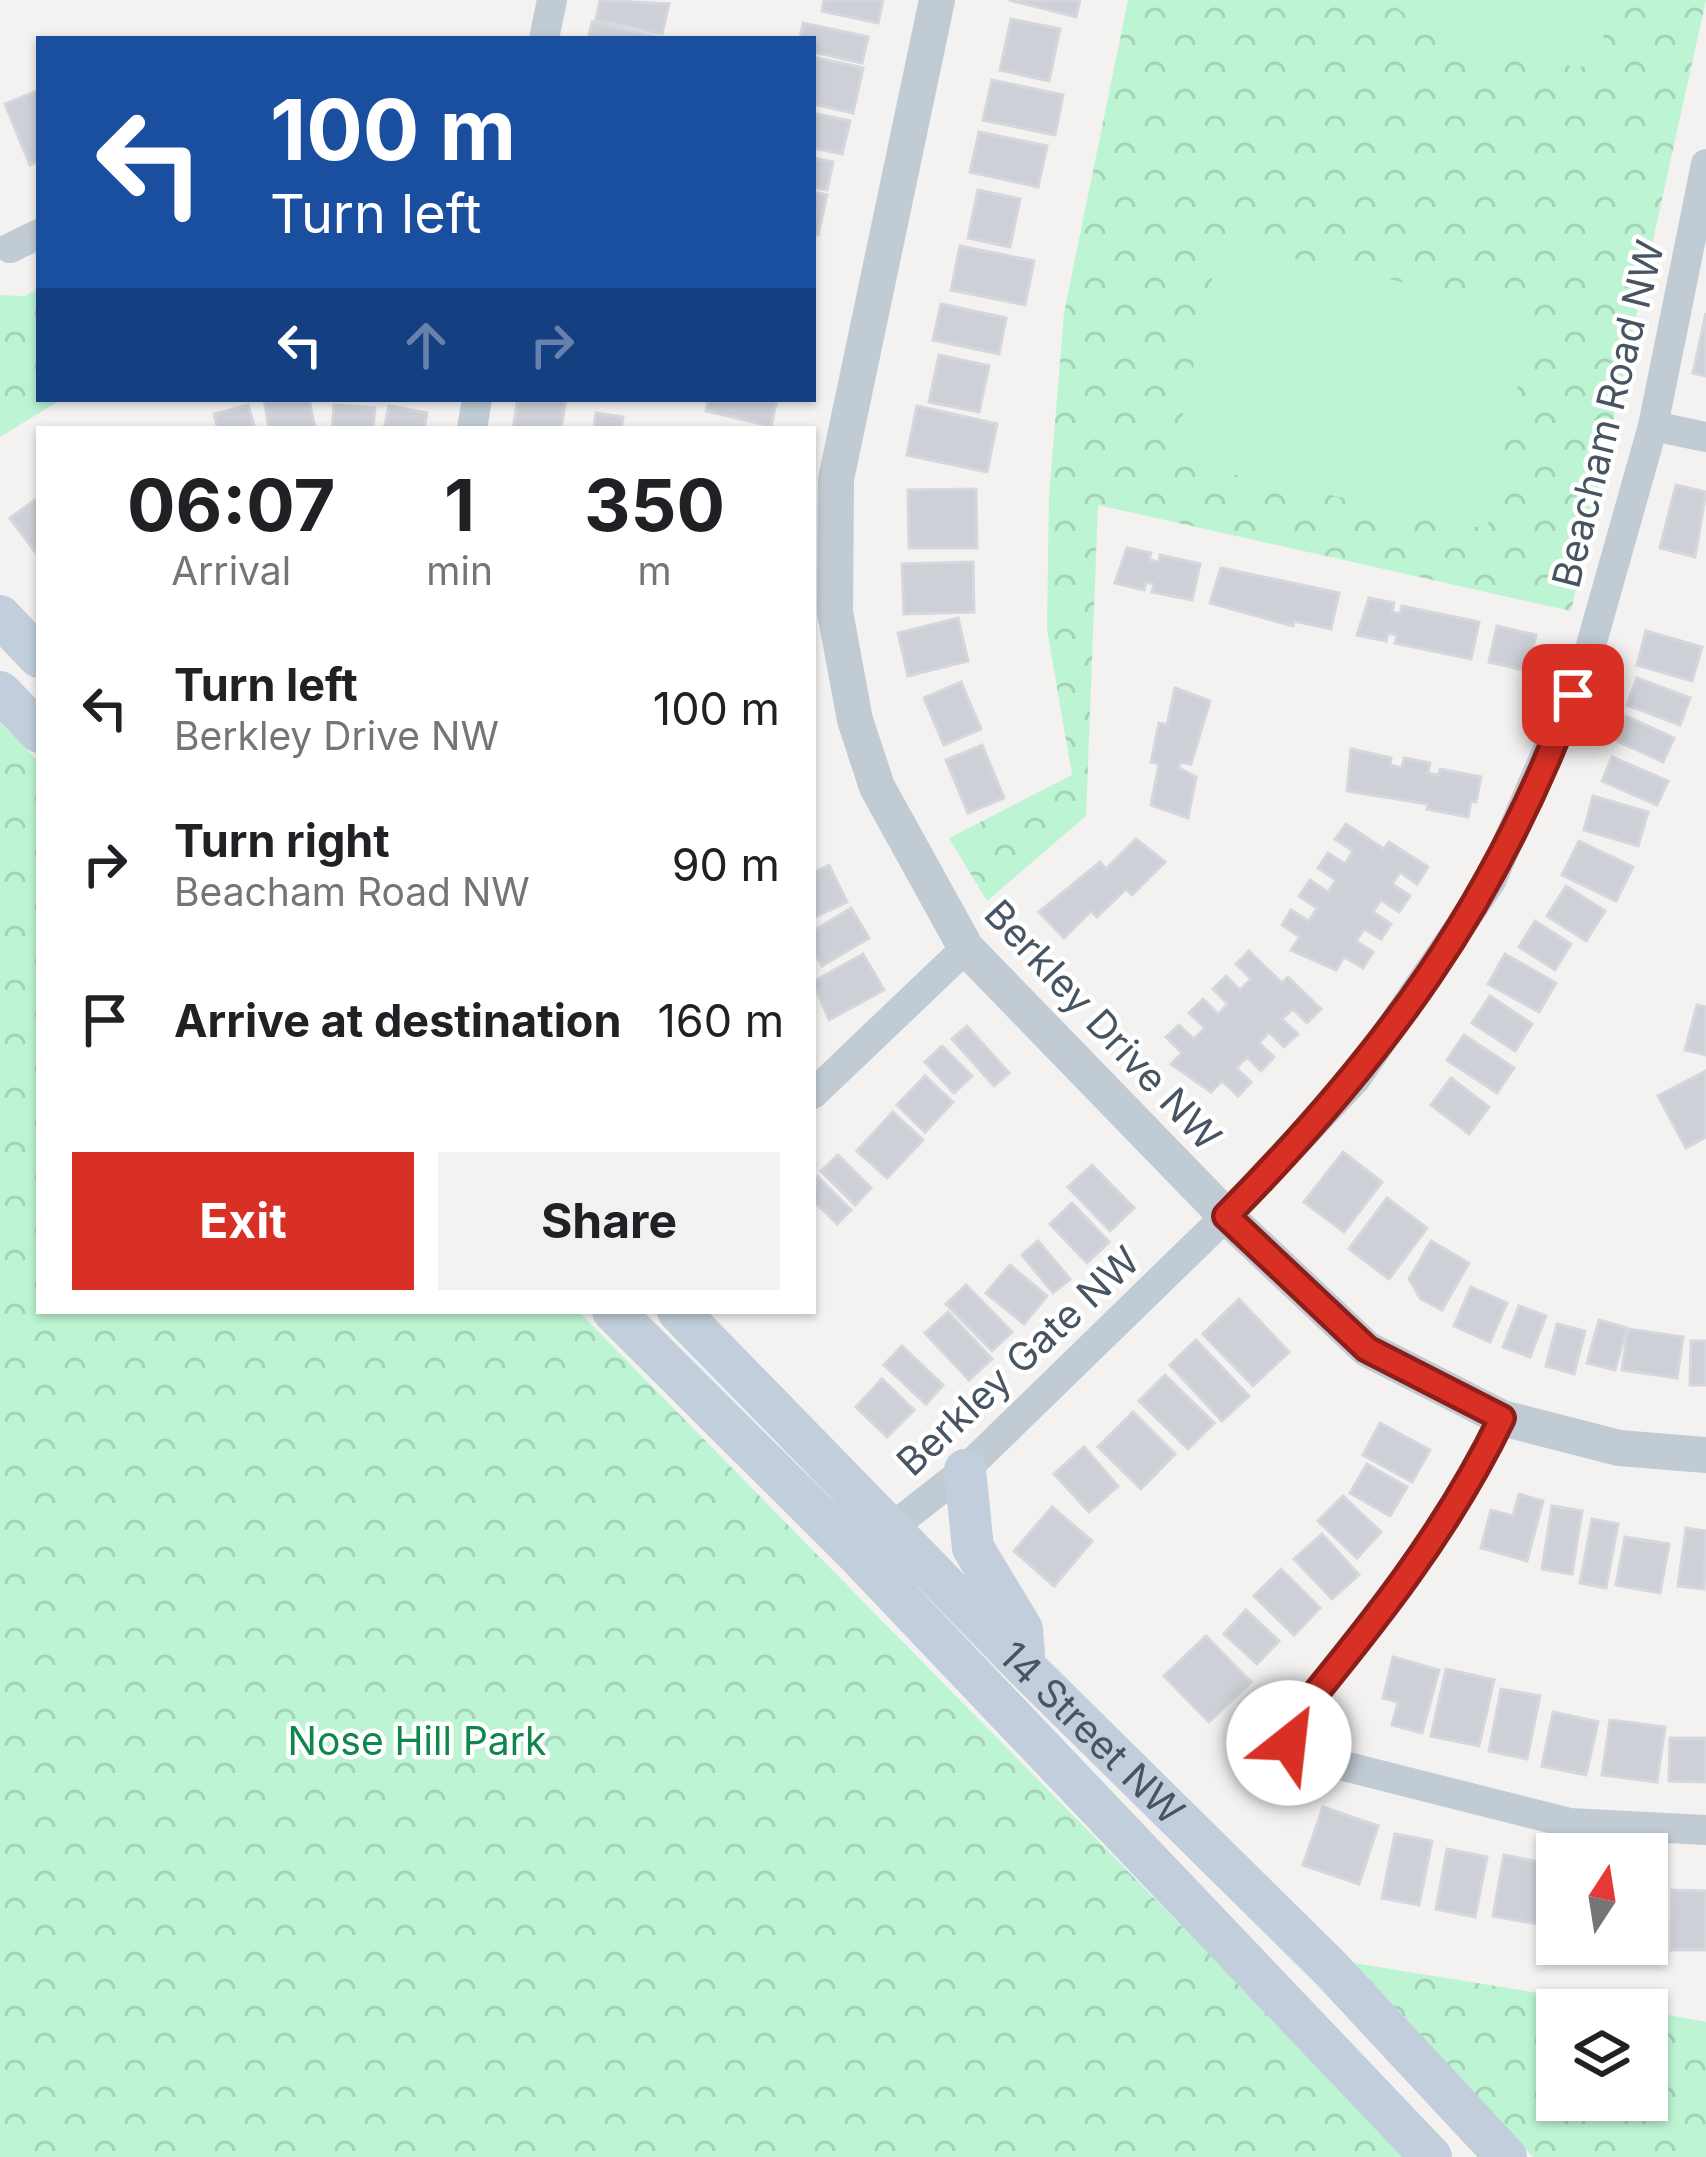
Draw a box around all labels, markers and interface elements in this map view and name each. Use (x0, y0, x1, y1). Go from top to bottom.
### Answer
text: 100 m (270, 79, 516, 180)
icon: left (72, 84, 228, 240)
text: Turn left (270, 181, 481, 246)
street label: Beacham Road NW (1542, 236, 1673, 592)
icon: left (267, 312, 333, 378)
icon: ahead (393, 312, 459, 378)
icon: right (519, 312, 585, 378)
text: 06:07 (127, 461, 335, 548)
text: 1 (444, 461, 475, 548)
text: 350 (584, 461, 725, 548)
text: Arrival (171, 547, 291, 594)
text: min (426, 547, 493, 594)
text: m (637, 547, 672, 594)
pin (1522, 644, 1624, 746)
text: Turn left (174, 657, 358, 712)
icon: arrive (1540, 662, 1606, 728)
icon: left (72, 675, 138, 741)
text: 100 m (653, 681, 780, 736)
text: Berkley Drive NW (174, 712, 499, 759)
text: Turn right (174, 813, 390, 868)
icon: right (72, 831, 138, 897)
text: 90 m (672, 837, 780, 892)
text: Beacham Road NW (174, 868, 530, 915)
street label: Berkley Drive NW (975, 890, 1231, 1159)
icon: arrive (72, 987, 138, 1053)
text: Arrive at destination (174, 993, 621, 1048)
text: 160 m (657, 993, 784, 1048)
button: Exit (72, 1152, 414, 1290)
button: Share (438, 1152, 780, 1290)
street label: Berkley Gate NW (887, 1236, 1149, 1485)
street label: 14 Street NW (990, 1631, 1194, 1834)
position arrow (1226, 1680, 1352, 1806)
park label: Nose Hill Park (288, 1717, 546, 1764)
north arrow (1536, 1833, 1668, 1965)
map controls (1536, 1833, 1668, 2121)
button: layers (1536, 1989, 1668, 2121)

